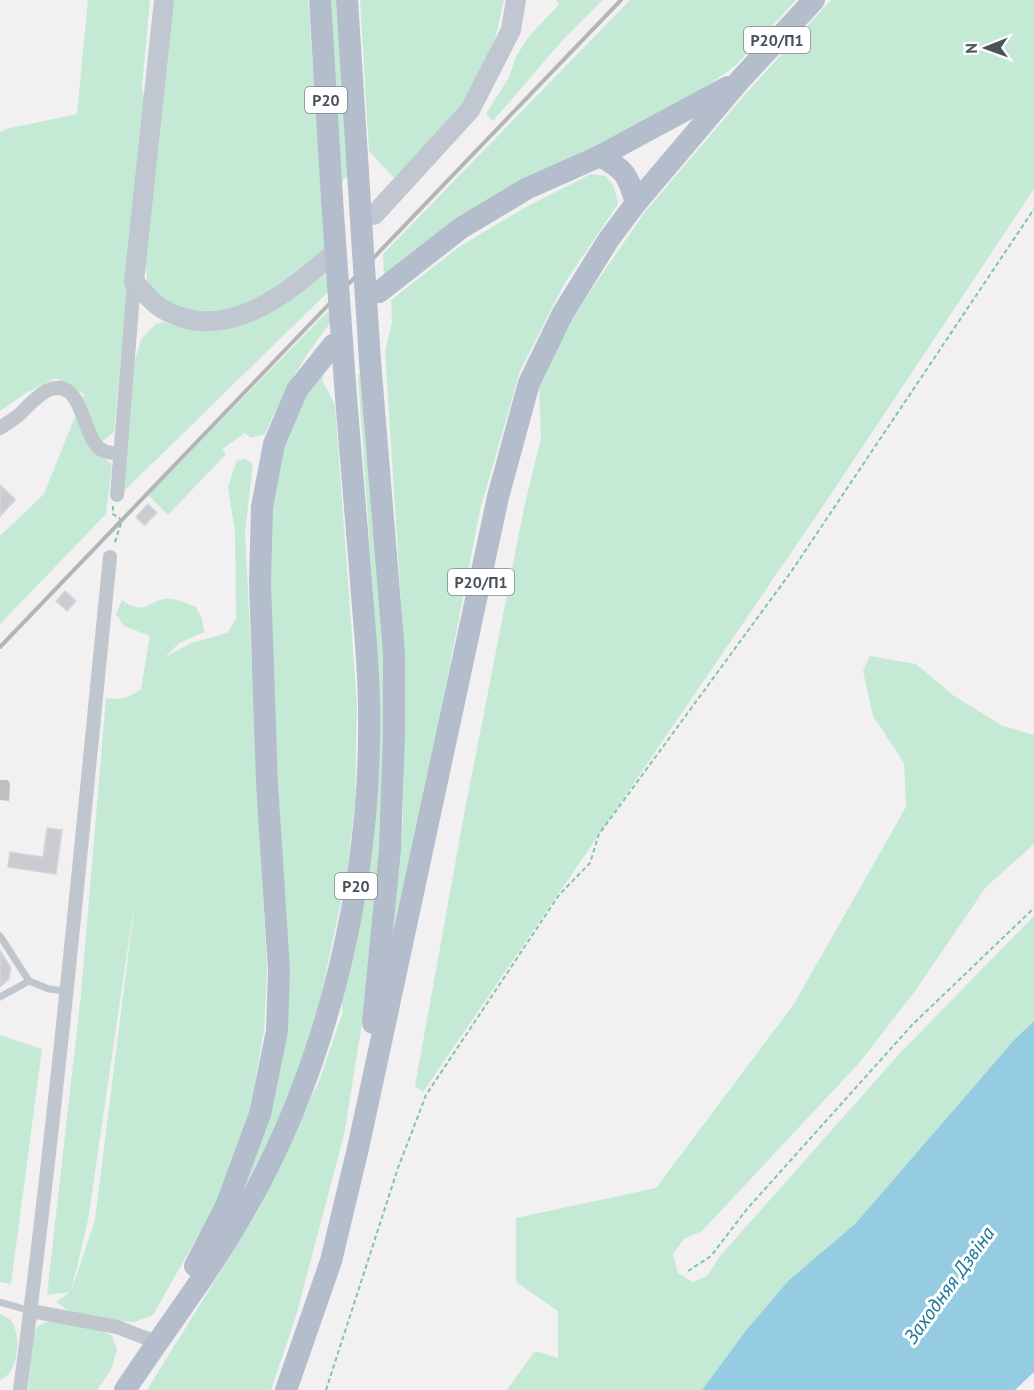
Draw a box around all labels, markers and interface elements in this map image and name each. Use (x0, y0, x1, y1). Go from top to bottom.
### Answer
north arrow (956, 18, 1016, 78)
road number: Р20/П1 (744, 27, 810, 53)
text: N (961, 43, 981, 54)
road number: Р20 (305, 87, 347, 113)
road number: Р20/П1 (448, 569, 514, 595)
road number: Р20 (335, 873, 377, 899)
water label: Заходняя Дзвіна (898, 1221, 1000, 1349)

